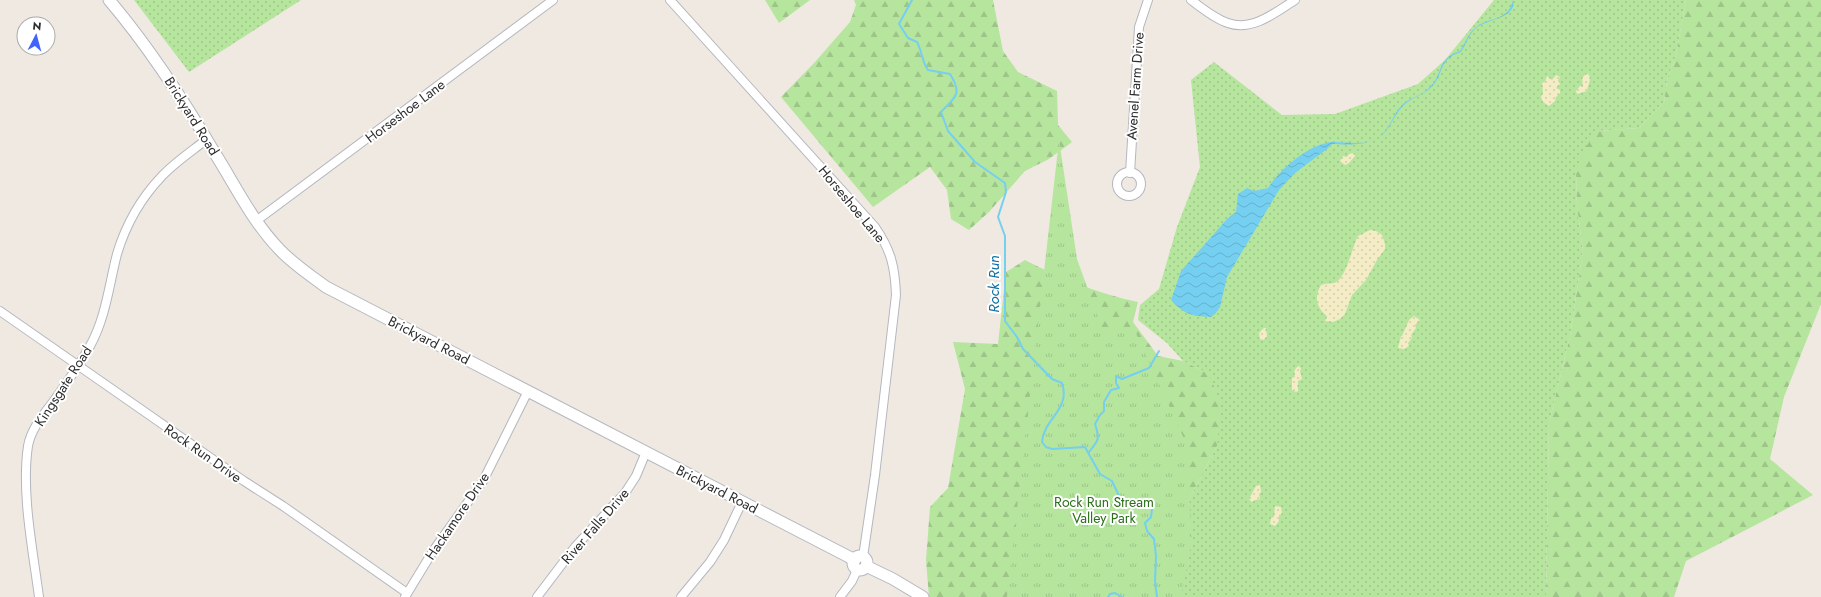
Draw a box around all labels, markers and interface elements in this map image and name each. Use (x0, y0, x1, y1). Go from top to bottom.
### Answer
north arrow (16, 16, 56, 56)
text: N (32, 18, 42, 34)
street label: Avenel Farm Drive (1121, 31, 1149, 141)
street label: Brickyard Road (160, 73, 224, 159)
street label: Horseshoe Lane (361, 74, 449, 148)
street label: Horseshoe Lane (814, 161, 890, 247)
water label: Rock Run (983, 255, 1005, 313)
street label: Brickyard Road (385, 311, 473, 369)
street label: Kingsgate Road (30, 342, 96, 430)
street label: Rock Run Drive (160, 419, 246, 487)
street label: Brickyard Road (673, 460, 761, 518)
street label: Hackamore Drive (420, 468, 494, 564)
street label: River Falls Drive (556, 484, 634, 568)
park label: Rock Run Stream Valley Park (1054, 492, 1154, 528)

